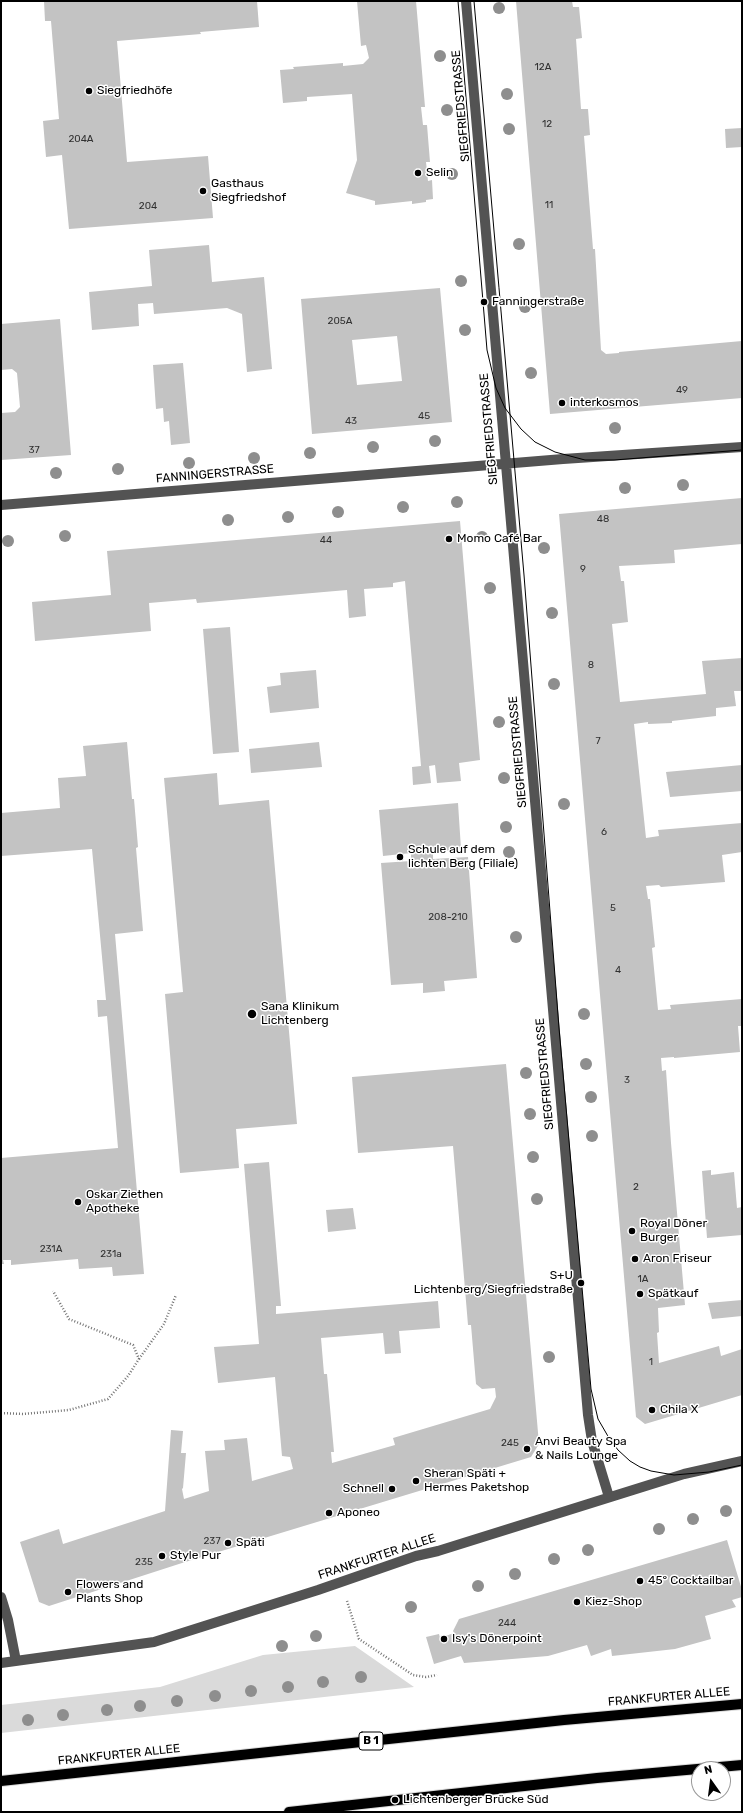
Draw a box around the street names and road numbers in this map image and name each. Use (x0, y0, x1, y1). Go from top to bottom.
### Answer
street label: SIEGFRIEDSTRASSE (449, 50, 473, 162)
street label: SIEGFRIEDSTRASSE (477, 373, 501, 485)
street label: FANNINGERSTRASSE (155, 462, 275, 486)
street label: SIEGFRIEDSTRASSE (506, 696, 530, 808)
street label: SIEGFRIEDSTRASSE (533, 1018, 557, 1130)
street label: FRANKFURTER ALLEE (316, 1531, 438, 1583)
street label: FRANKFURTER ALLEE (607, 1684, 731, 1710)
road number: B 1 (359, 1732, 383, 1750)
street label: FRANKFURTER ALLEE (57, 1741, 181, 1769)

